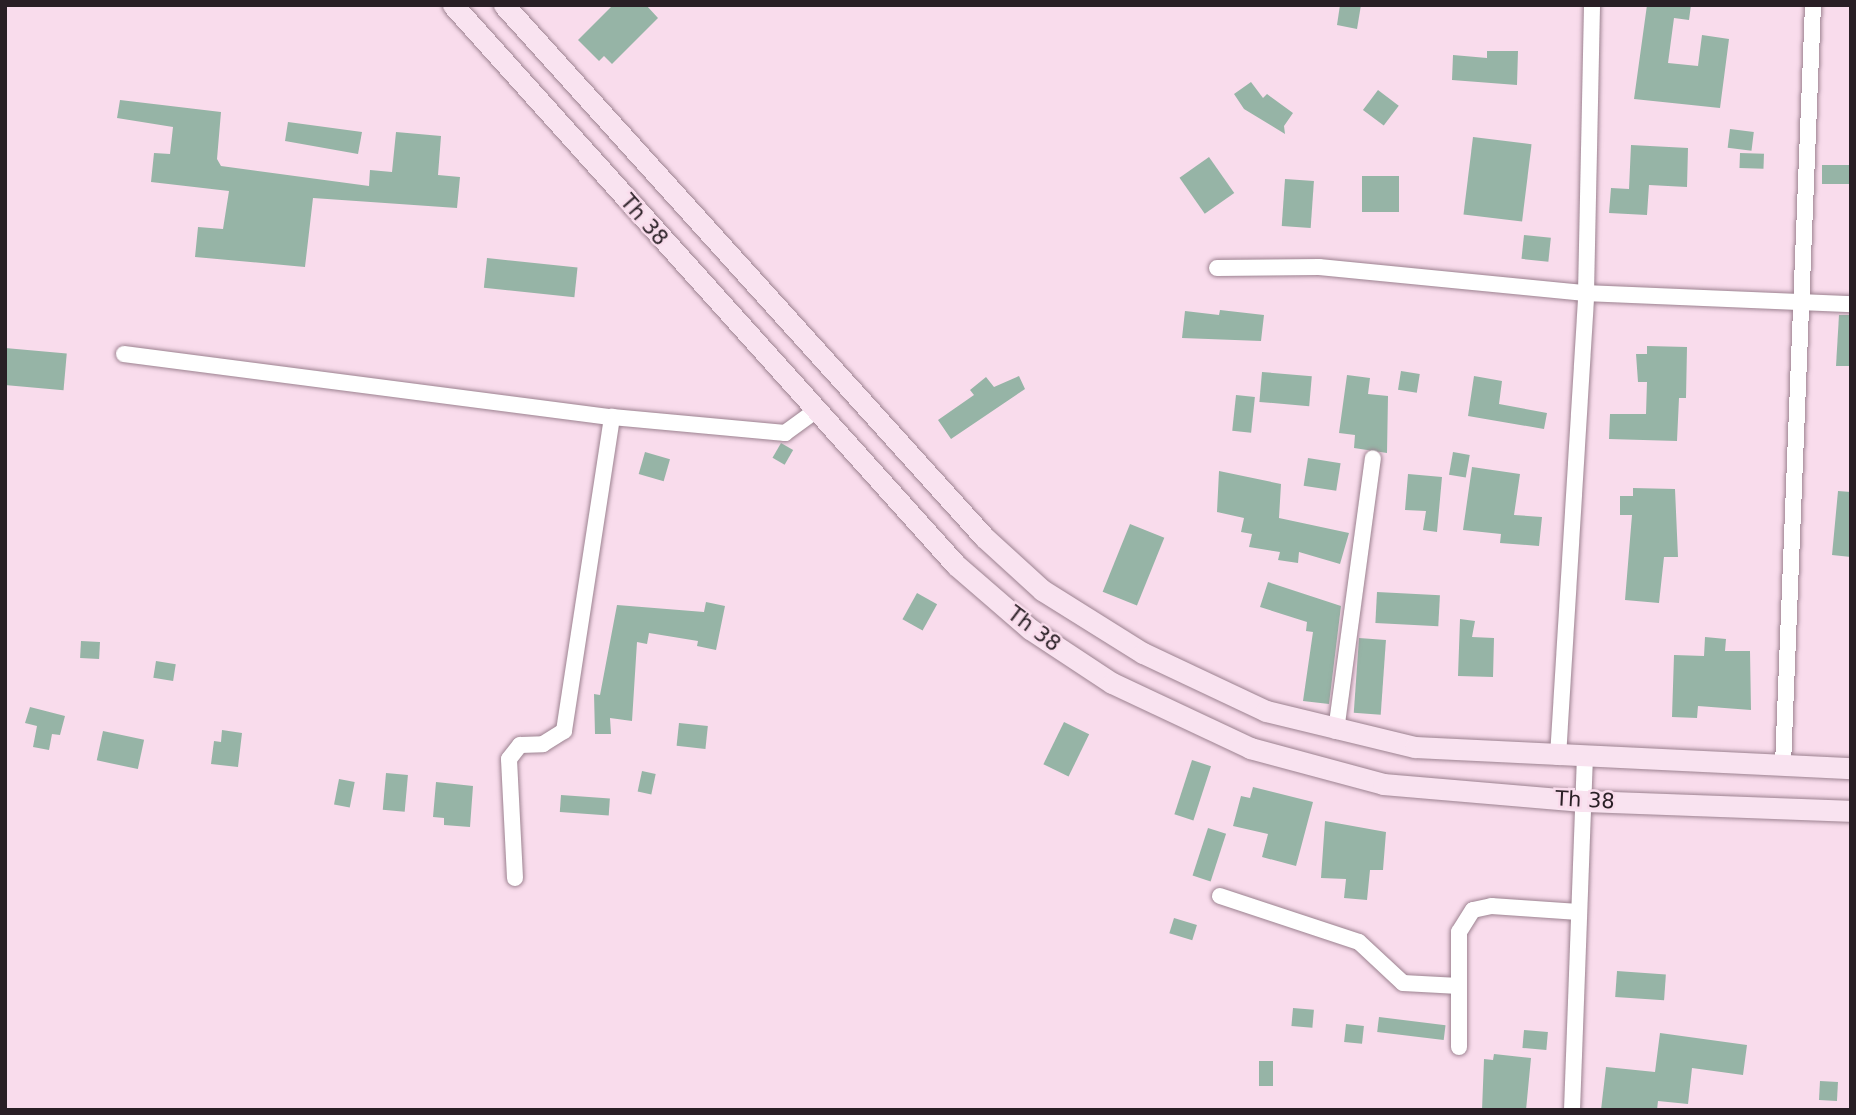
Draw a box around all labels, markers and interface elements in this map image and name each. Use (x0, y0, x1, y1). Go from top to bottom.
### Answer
street label: Th 38 (615, 189, 673, 251)
street label: Th 38 (1003, 601, 1065, 657)
street label: Th 38 (1555, 786, 1615, 814)

